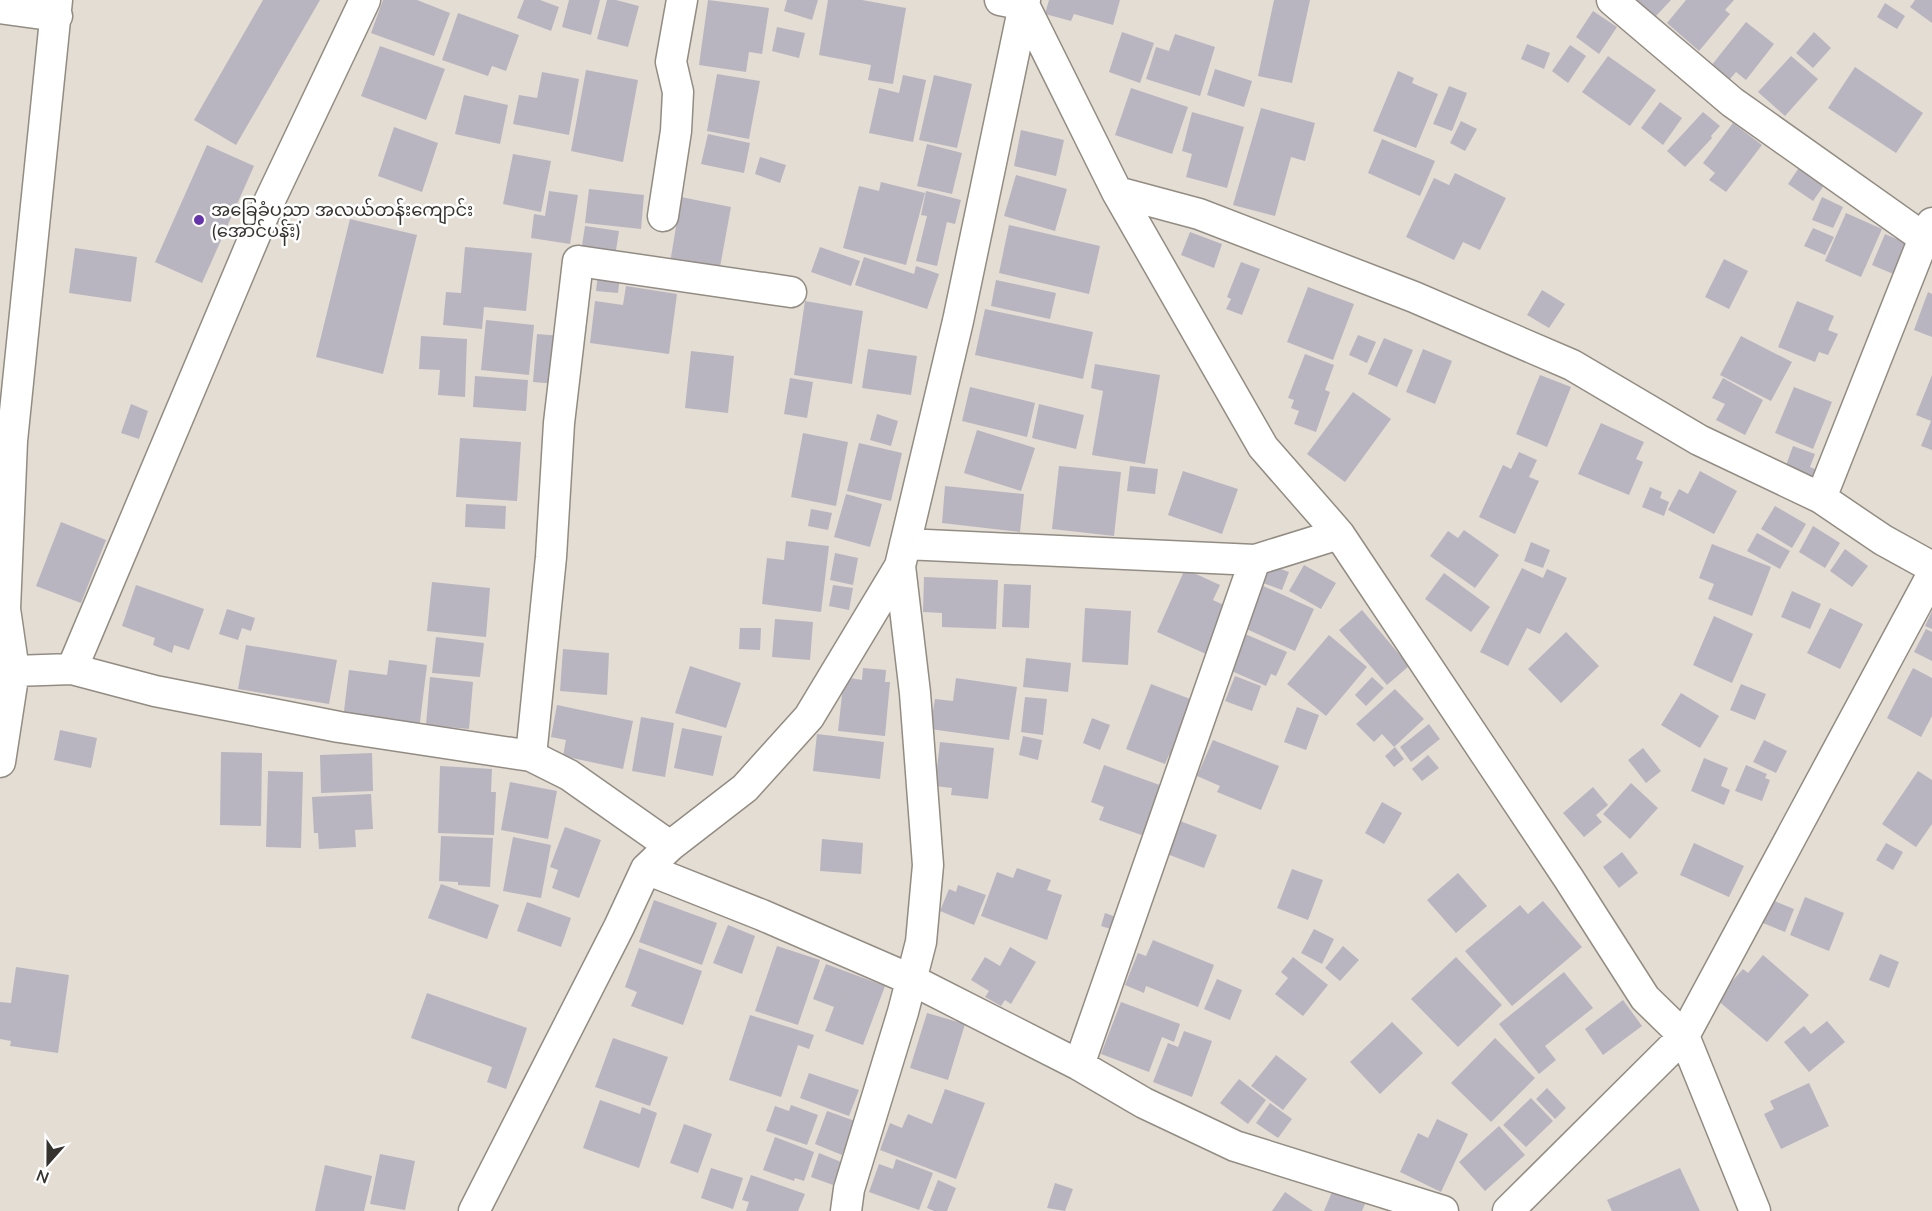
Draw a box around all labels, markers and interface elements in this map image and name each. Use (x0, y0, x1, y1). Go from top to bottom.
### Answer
place label: အခြေခံပညာ အလယ်တန်းကျောင်း (အောင်ပန်း) (211, 197, 473, 246)
marker: အခြေခံပညာ အလယ်တန်းကျောင်း (အောင်ပန်း) (192, 213, 206, 227)
north arrow (18, 1133, 78, 1193)
text: N (33, 1164, 53, 1188)

